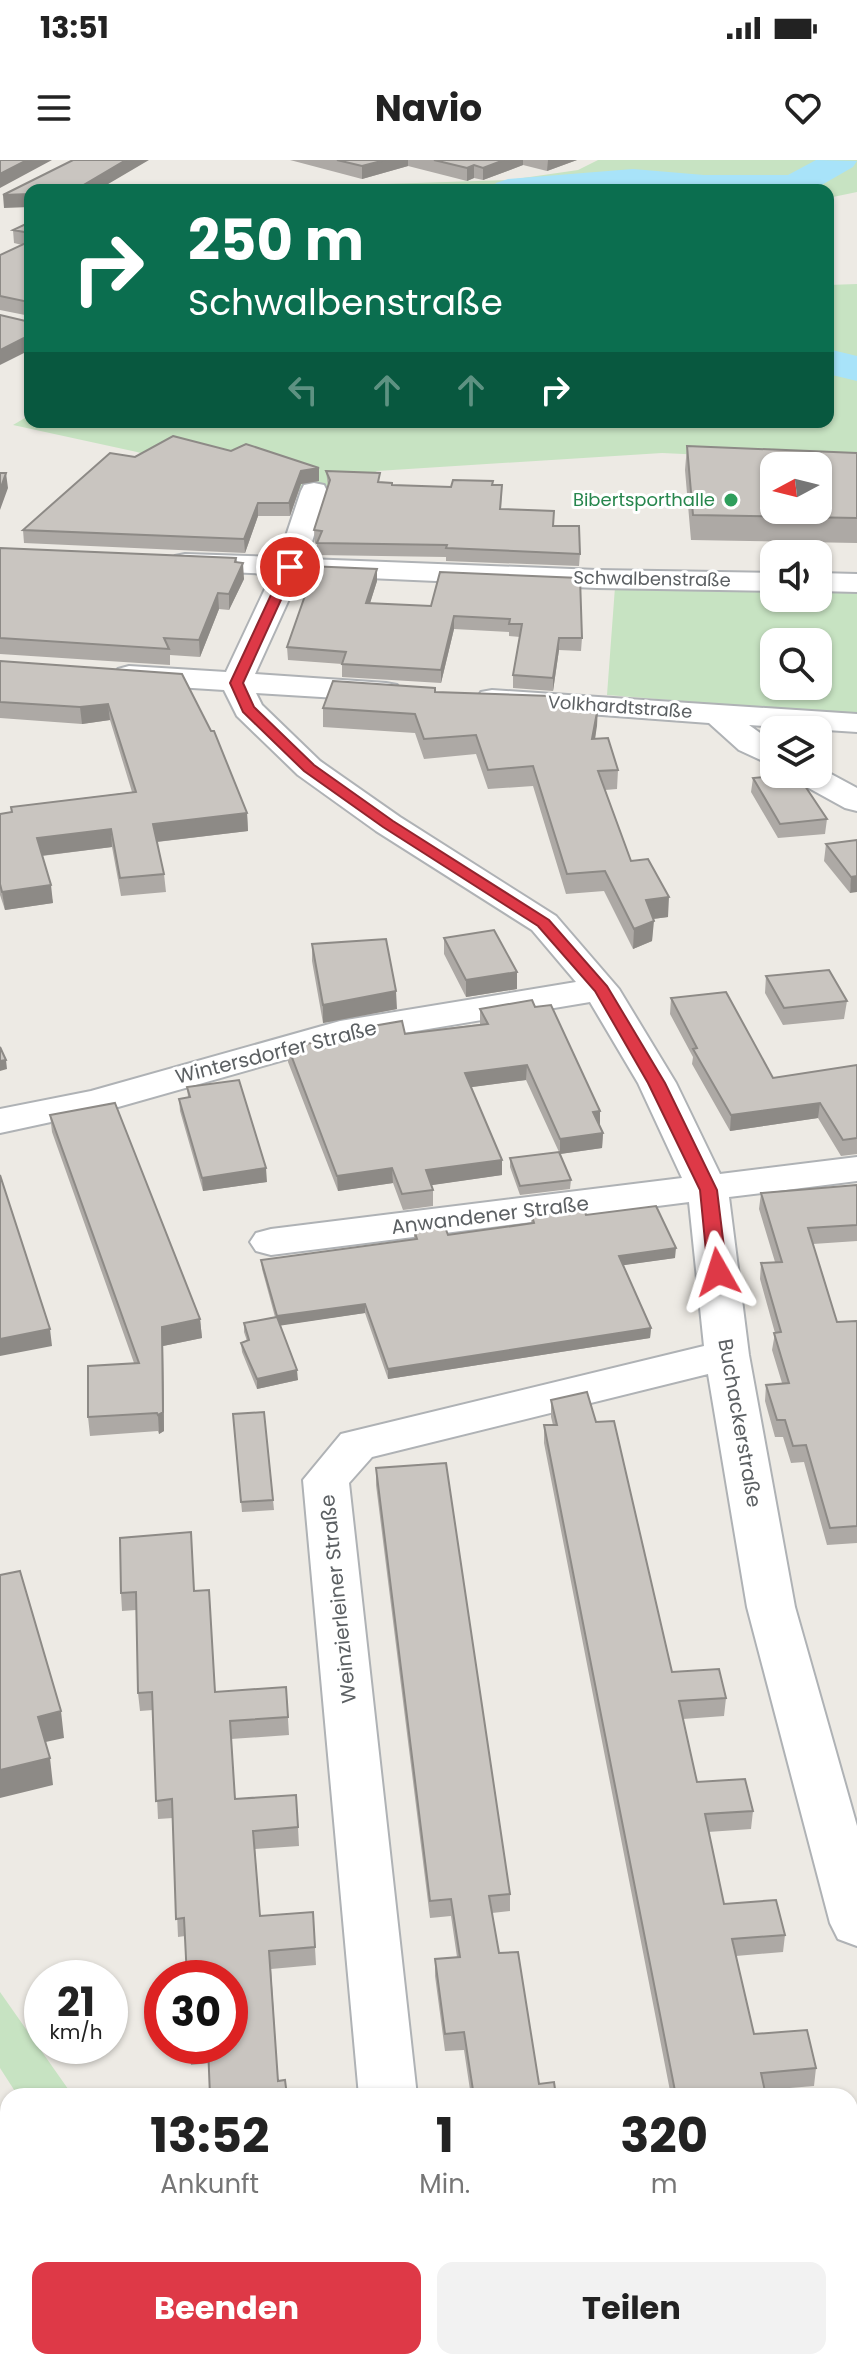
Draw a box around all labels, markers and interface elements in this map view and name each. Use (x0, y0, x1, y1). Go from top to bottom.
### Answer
text: 13:51 (40, 6, 109, 49)
text: Navio (375, 83, 482, 134)
icon: menu (32, 86, 76, 130)
icon: heart (781, 86, 825, 130)
text: 250 m (188, 201, 364, 280)
icon: right (56, 216, 160, 320)
text: Schwalbenstraße (188, 277, 503, 328)
icon: left (281, 368, 325, 412)
icon: ahead (365, 368, 409, 412)
icon: ahead (449, 368, 493, 412)
icon: right (533, 368, 577, 412)
north arrow (760, 452, 832, 524)
map controls (760, 452, 832, 788)
place label: Bibertsporthalle (573, 487, 715, 512)
marker: Bibertsporthalle (722, 491, 740, 509)
pin (256, 533, 324, 601)
button: sound (760, 540, 832, 612)
icon: arrive (268, 545, 312, 589)
street label: Schwalbenstraße (573, 565, 731, 592)
button: search (760, 628, 832, 700)
street label: Volkhardtstraße (547, 689, 693, 724)
button: layers (760, 716, 832, 788)
street label: Wintersdorfer Straße (172, 1013, 380, 1091)
street label: Anwandener Straße (390, 1189, 590, 1241)
position arrow (676, 1230, 760, 1314)
street label: Buchackerstraße (711, 1337, 769, 1509)
street label: Weinzierleiner Straße (313, 1493, 363, 1705)
speed limit sign: 30 (144, 1960, 248, 2064)
text: 21 (57, 1974, 95, 2030)
text: km/h (49, 2018, 103, 2046)
text: 13:52 (150, 2102, 269, 2169)
text: 1 (436, 2102, 454, 2169)
text: 320 (620, 2102, 708, 2169)
text: Ankunft (160, 2166, 259, 2202)
text: Min. (419, 2166, 470, 2202)
text: m (651, 2166, 678, 2202)
button: Beenden (32, 2262, 421, 2354)
button: Teilen (437, 2262, 826, 2354)

